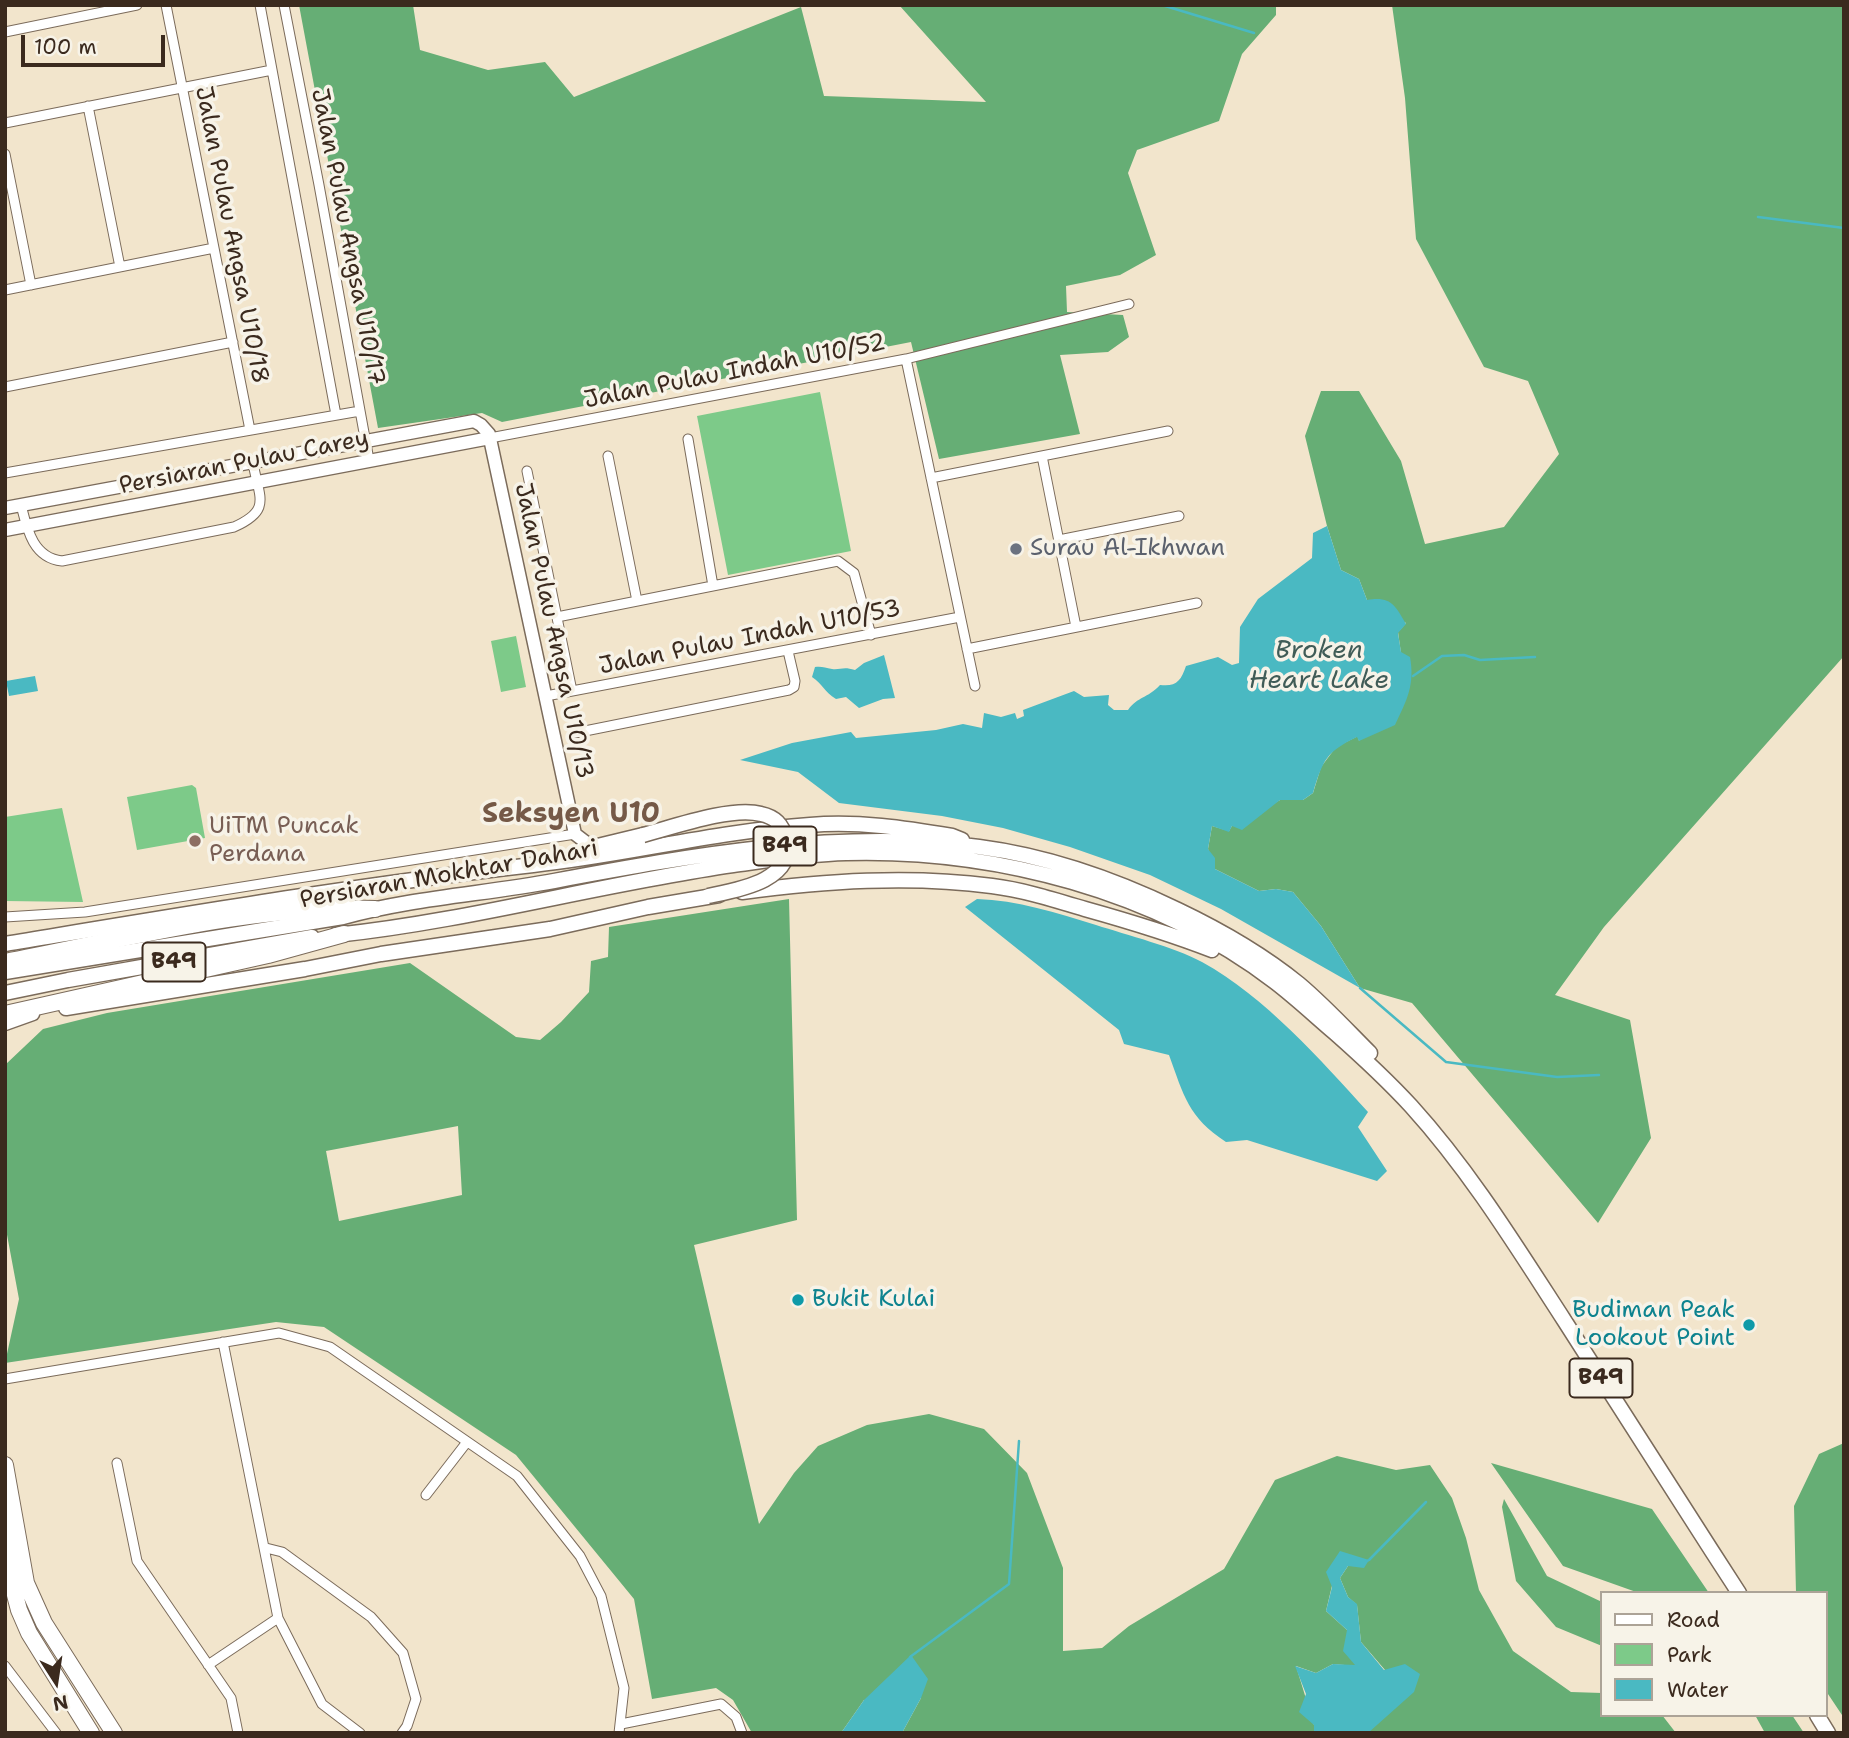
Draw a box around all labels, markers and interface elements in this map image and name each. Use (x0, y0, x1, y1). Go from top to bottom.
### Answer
scale bar (24, 21, 168, 65)
text: 100 m (34, 33, 97, 61)
street label: Jalan Pulau Angsa U10/18 (188, 84, 274, 386)
street label: Jalan Pulau Angsa U10/17 (304, 86, 390, 388)
street label: Jalan Pulau Indah U10/52 (582, 329, 888, 415)
street label: Persiaran Pulau Carey (117, 425, 371, 501)
street label: Jalan Pulau Angsa U10/13 (508, 480, 598, 782)
place label: Surau Al-Ikhwan (1030, 535, 1225, 563)
marker: Surau Al-Ikhwan (1008, 541, 1024, 557)
street label: Jalan Pulau Indah U10/53 (597, 595, 903, 681)
water label: Broken Heart Lake (1249, 635, 1389, 696)
district label: Seksyen U10 (482, 798, 660, 832)
place label: UiTM Puncak Perdana (209, 813, 359, 869)
road number: B49 (754, 826, 816, 866)
marker: UiTM Puncak Perdana (187, 833, 203, 849)
street label: Persiaran Mokhtar Dahari (298, 835, 600, 915)
road number: B49 (142, 942, 206, 981)
place label: Bukit Kulai (812, 1286, 935, 1314)
marker: Bukit Kulai (790, 1292, 806, 1308)
place label: Budiman Peak Lookout Point (1572, 1297, 1735, 1353)
marker: Budiman Peak Lookout Point (1741, 1317, 1757, 1333)
road number: B49 (1570, 1358, 1632, 1398)
legend (1601, 1591, 1828, 1717)
text: Road (1667, 1606, 1720, 1634)
text: Park (1667, 1641, 1712, 1669)
north arrow (21, 1647, 91, 1717)
text: Water (1667, 1676, 1729, 1704)
text: N (51, 1689, 70, 1717)

